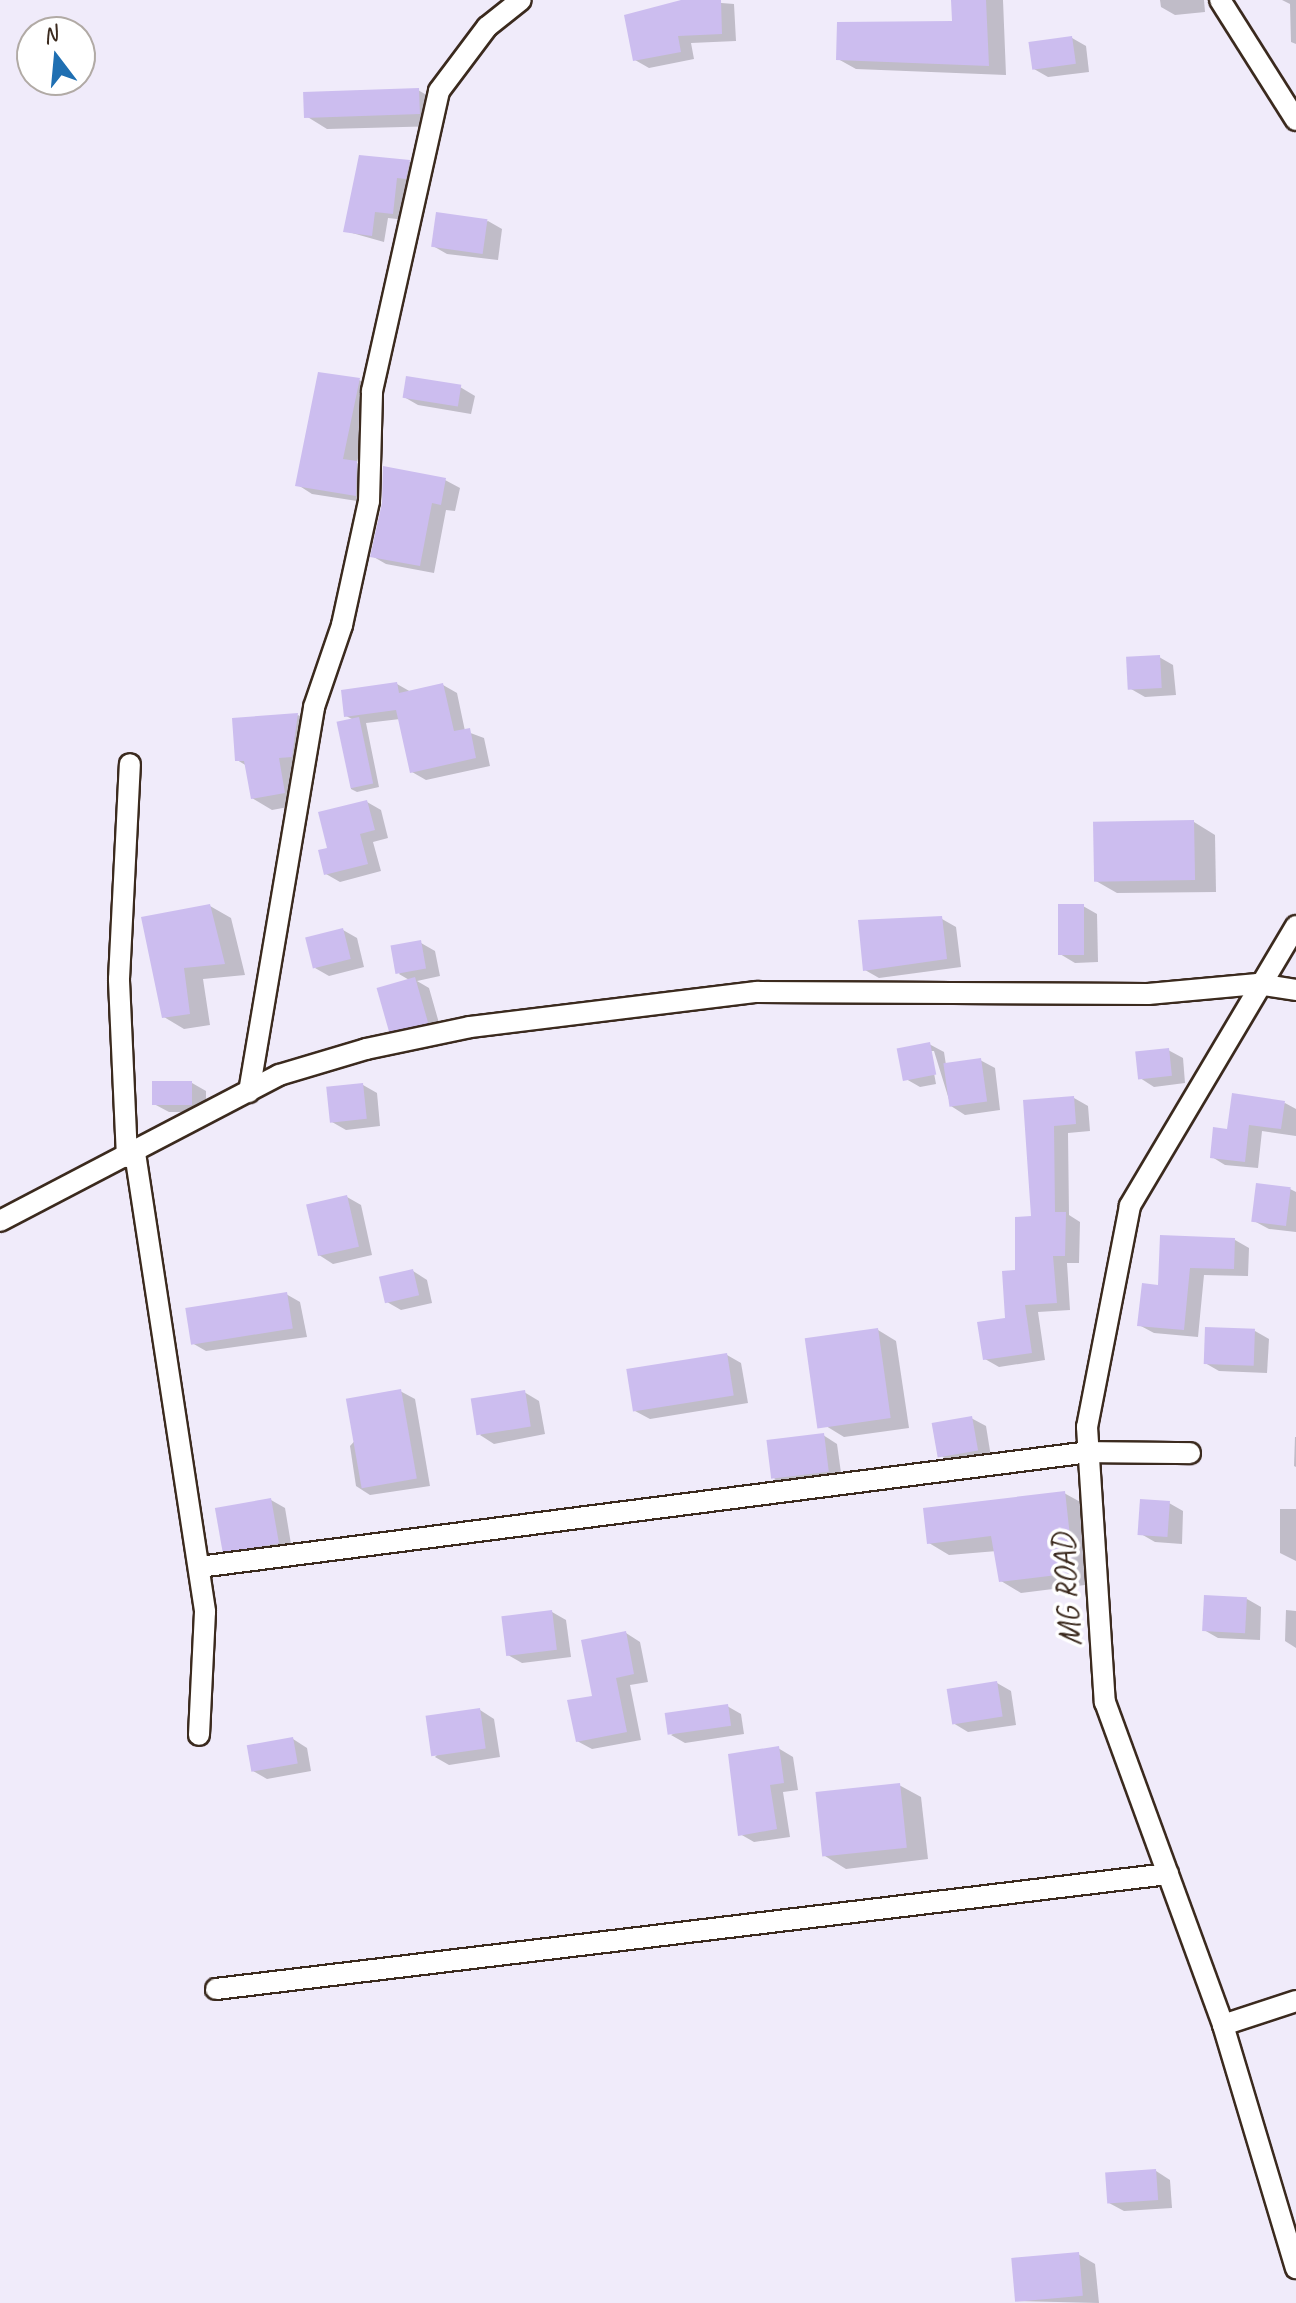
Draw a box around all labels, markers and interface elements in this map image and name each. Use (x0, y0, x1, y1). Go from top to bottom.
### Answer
north arrow (16, 16, 96, 96)
text: N (40, 20, 60, 50)
street label: MG ROAD (1044, 1532, 1090, 1648)

